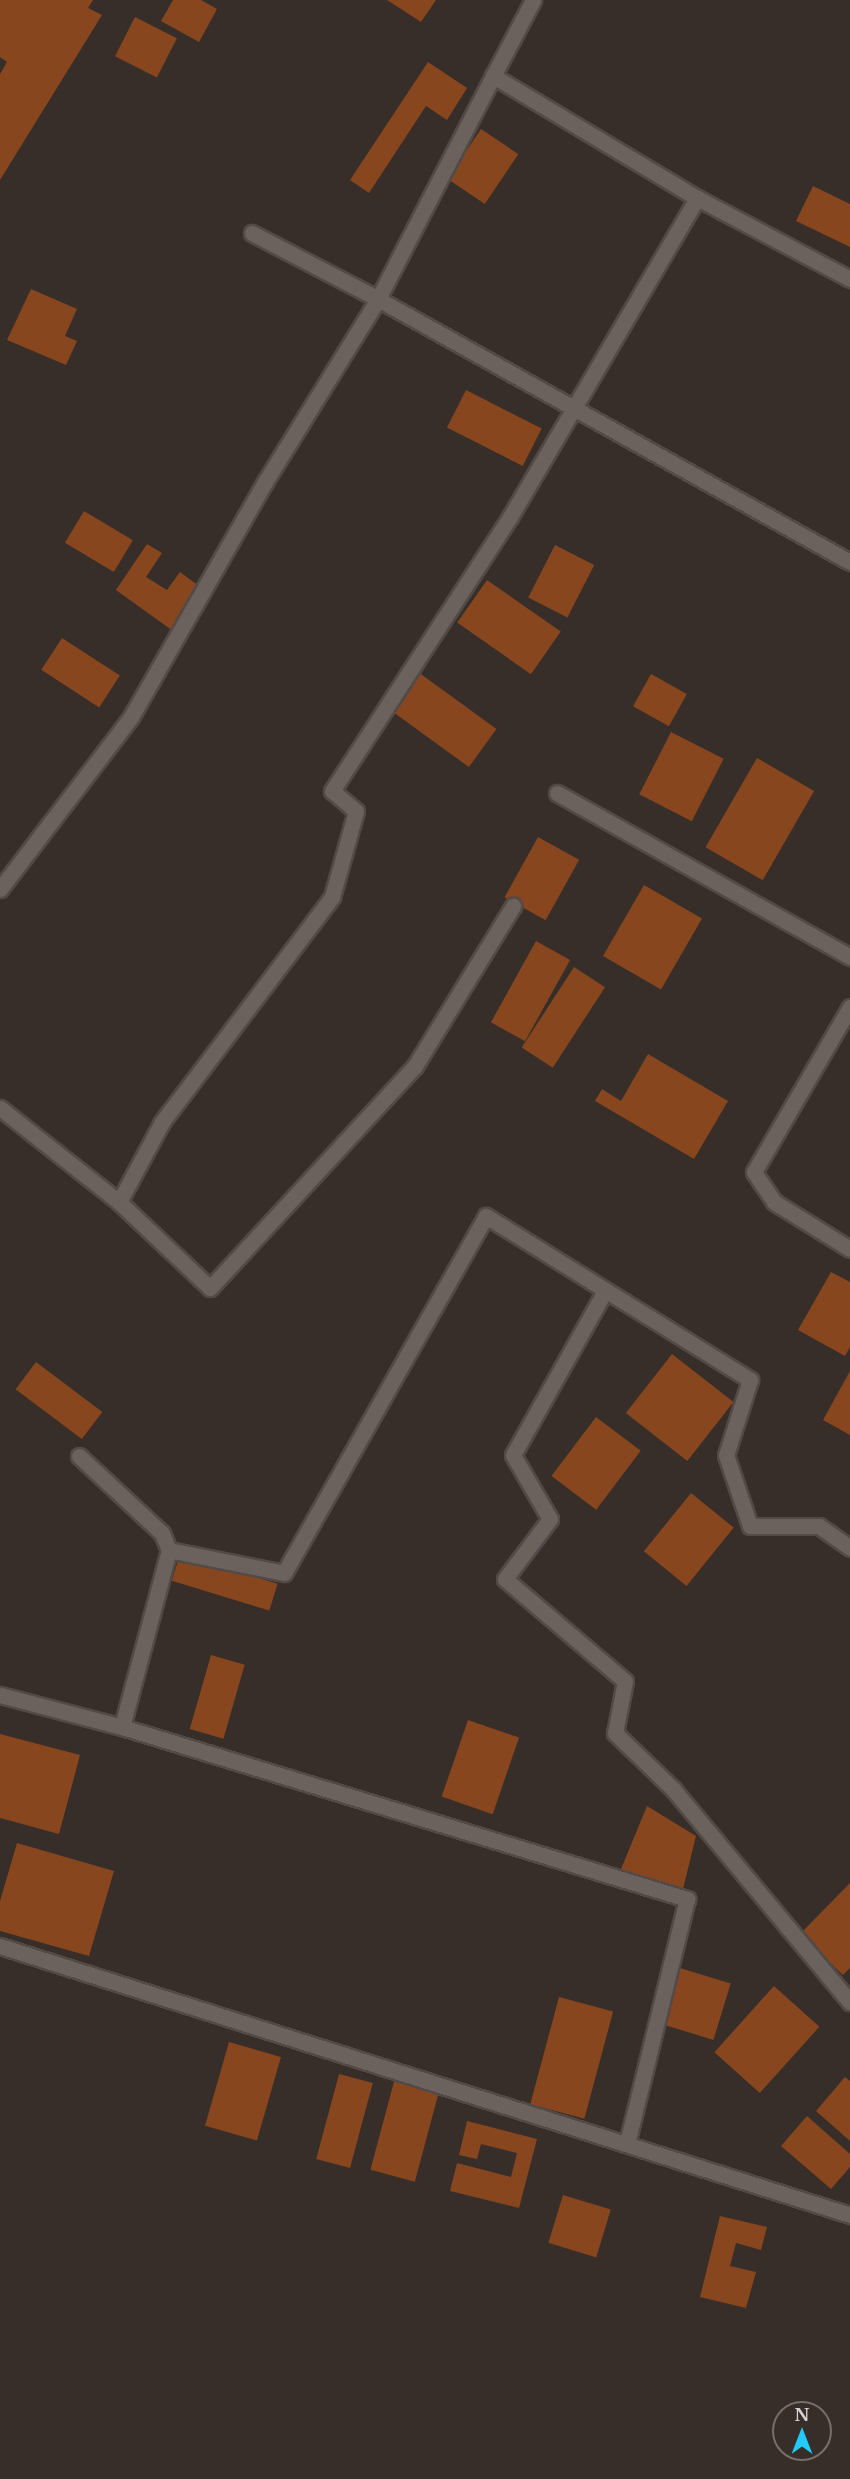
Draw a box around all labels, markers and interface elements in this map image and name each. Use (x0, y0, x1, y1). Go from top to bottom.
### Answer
north arrow (772, 2401, 832, 2461)
text: N (794, 2405, 810, 2425)

